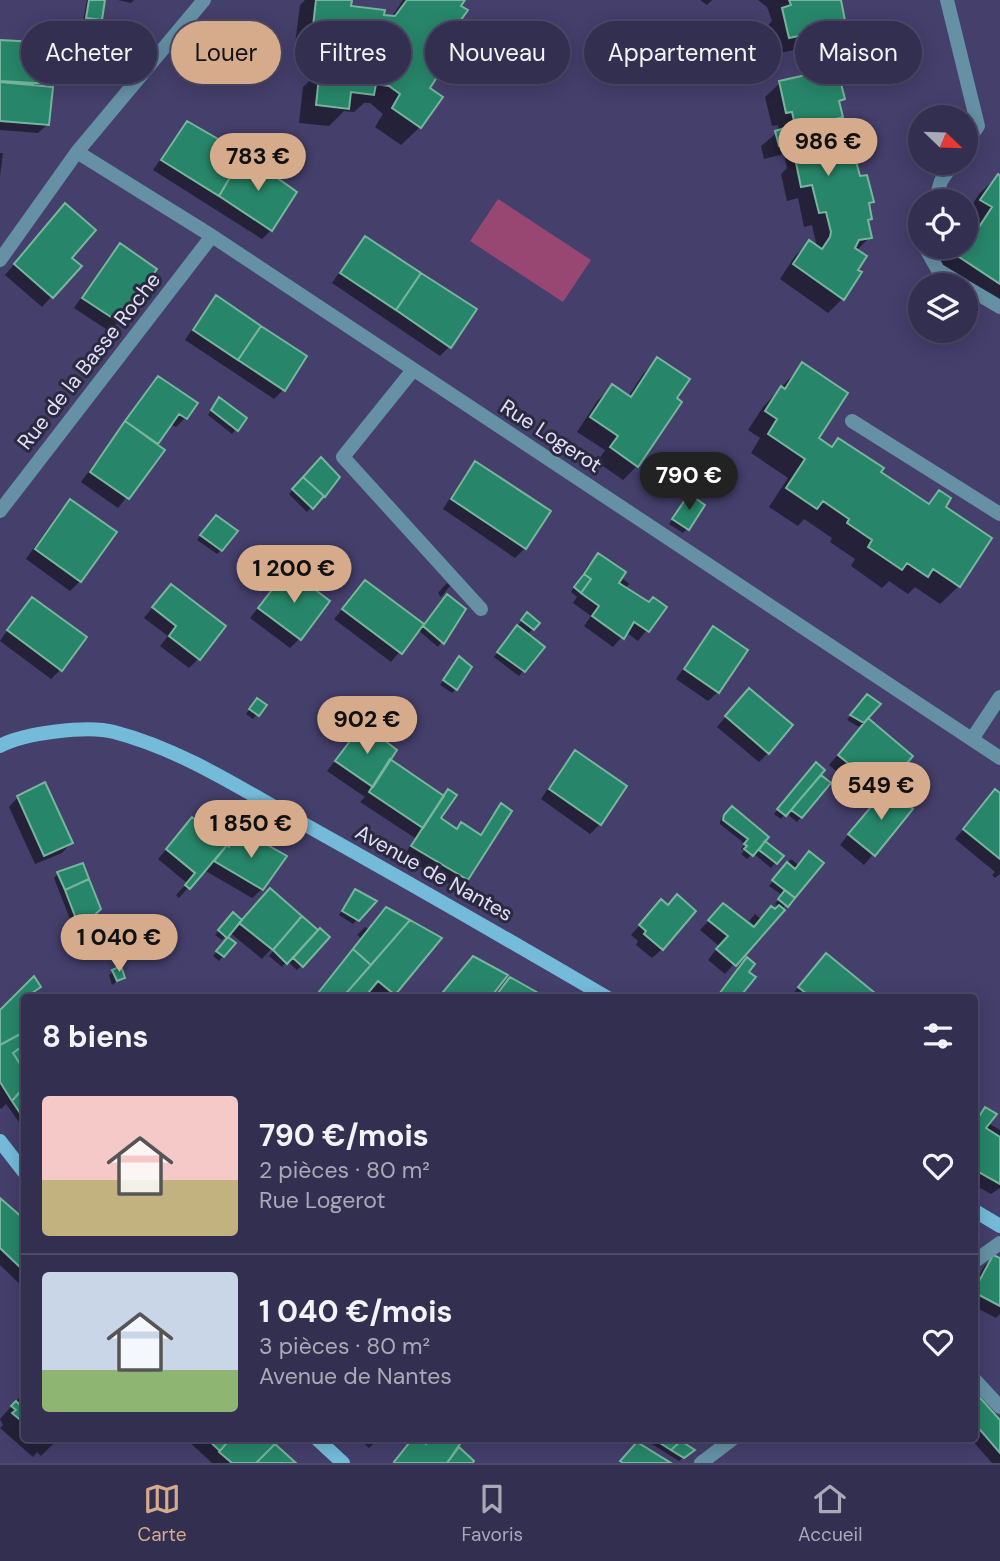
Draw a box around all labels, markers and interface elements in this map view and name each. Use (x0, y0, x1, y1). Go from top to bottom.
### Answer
chip: Acheter (21, 21, 157, 84)
chip: Louer (171, 21, 281, 84)
chip: Filtres (295, 21, 411, 84)
chip: Nouveau (425, 21, 570, 84)
chip: Appartement (584, 21, 781, 84)
chip: Maison (795, 21, 922, 84)
north arrow (908, 105, 978, 175)
map controls (908, 105, 978, 343)
pin: 986 € (779, 118, 877, 178)
text: 986 € (794, 126, 862, 156)
pin: 783 € (209, 134, 307, 193)
text: 783 € (226, 141, 290, 171)
button: locate (908, 189, 978, 259)
street label: Rue de la Basse Roche (11, 267, 167, 455)
button: layers (908, 273, 978, 343)
street label: Rue Logerot (495, 393, 607, 479)
pin: 790 € (640, 452, 738, 512)
text: 790 € (656, 460, 722, 490)
pin: 1 200 € (229, 546, 359, 605)
text: 1 200 € (253, 553, 335, 583)
pin: 902 € (318, 696, 416, 756)
text: 902 € (333, 704, 401, 734)
pin: 549 € (832, 762, 930, 822)
text: 549 € (847, 770, 915, 800)
pin: 1 850 € (186, 800, 316, 860)
text: 1 850 € (210, 808, 292, 838)
street label: Avenue de Nantes (350, 818, 518, 928)
pin: 1 040 € (54, 914, 184, 974)
text: 1 040 € (77, 922, 161, 952)
text: 8 biens (42, 1017, 148, 1056)
icon: filters (919, 1017, 957, 1055)
text: 790 €/mois (259, 1116, 429, 1155)
icon: home (98, 1124, 182, 1208)
icon: heart (919, 1147, 957, 1185)
text: 2 pièces · 80 m² (259, 1155, 430, 1185)
text: Rue Logerot (259, 1185, 386, 1215)
text: 1 040 €/mois (259, 1292, 452, 1331)
icon: home (98, 1300, 182, 1384)
icon: heart (919, 1323, 957, 1361)
text: 3 pièces · 80 m² (259, 1331, 430, 1361)
text: Avenue de Nantes (259, 1361, 452, 1391)
tab: Carte (138, 1480, 187, 1547)
tab: Favoris (462, 1480, 523, 1547)
tab: Accueil (798, 1480, 862, 1547)

